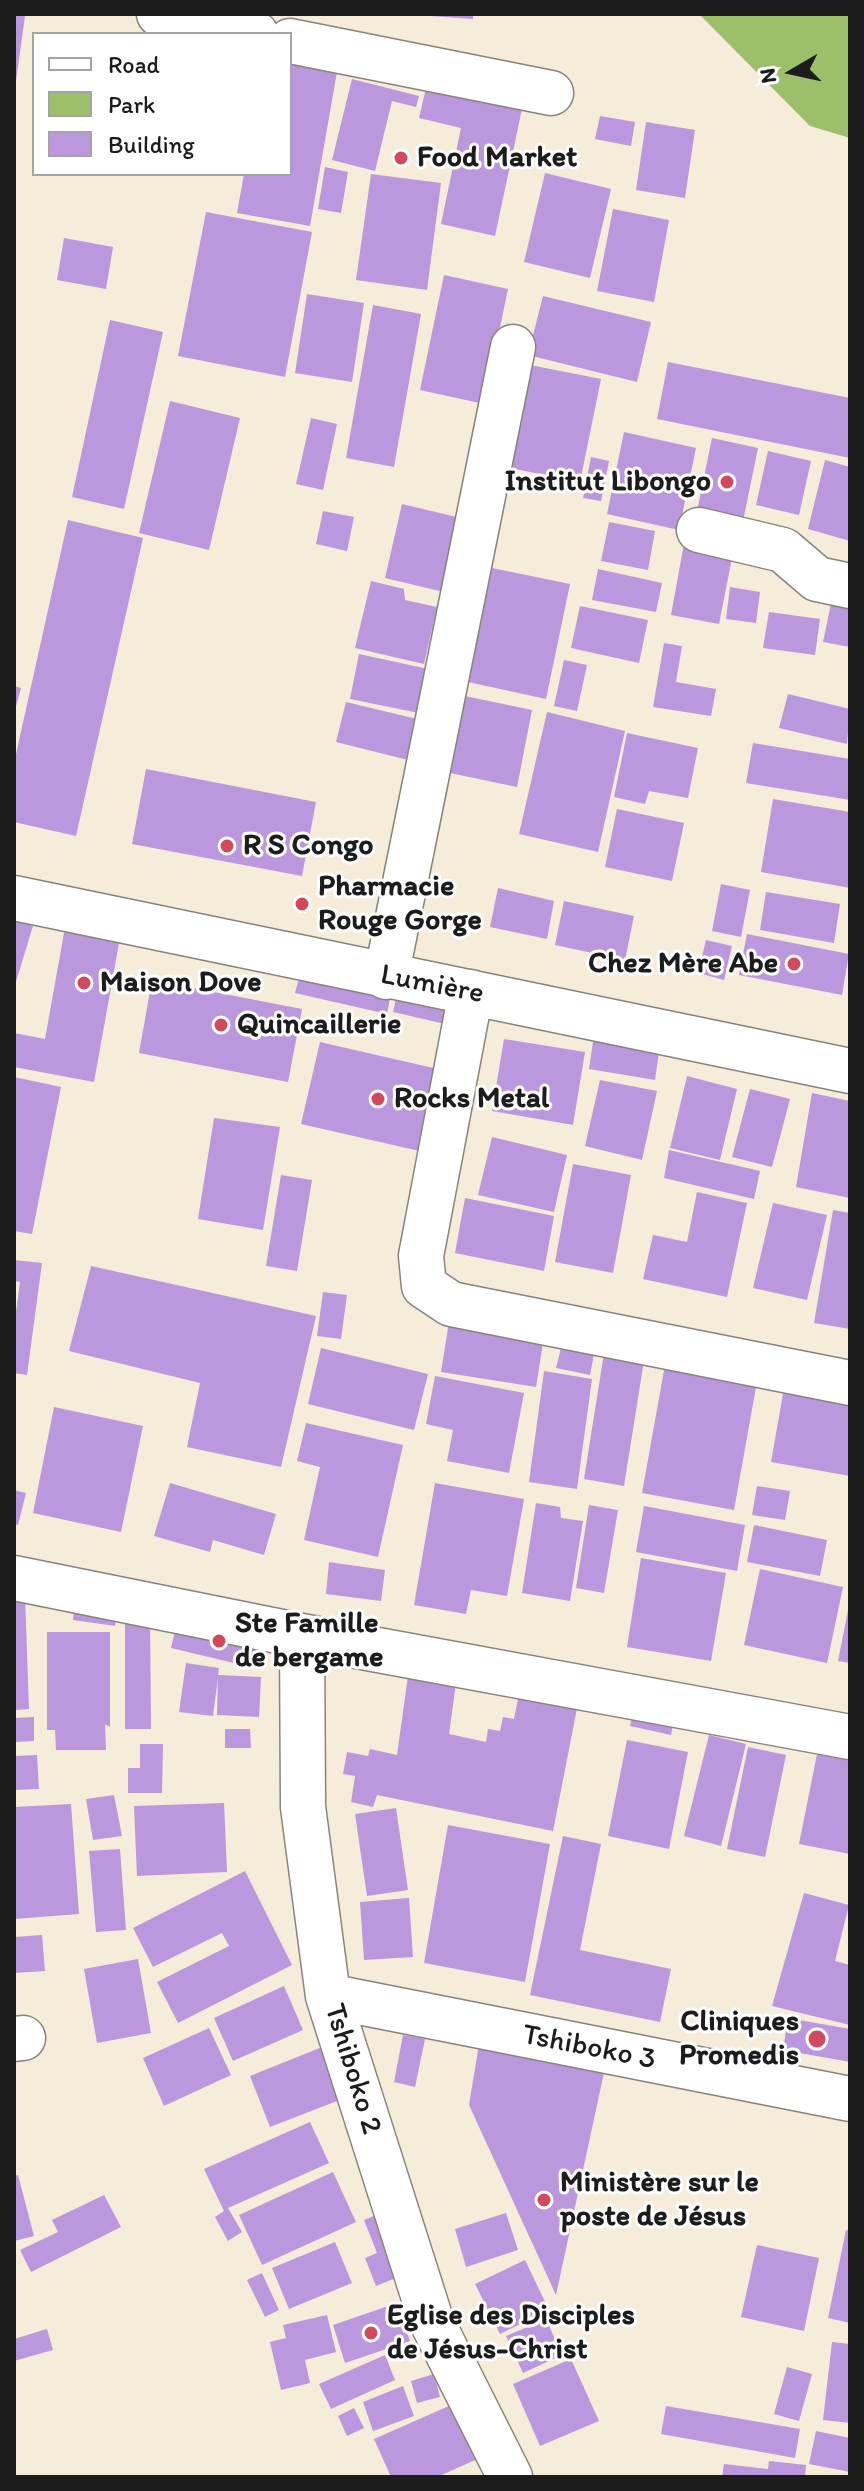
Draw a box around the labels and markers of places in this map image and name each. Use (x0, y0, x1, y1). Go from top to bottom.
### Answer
place label: Food Market (417, 140, 577, 176)
marker: Food Market (392, 149, 410, 167)
place label: Institut Libongo (505, 464, 711, 500)
marker: Institut Libongo (718, 473, 736, 491)
place label: R S Congo (243, 828, 374, 864)
marker: R S Congo (218, 837, 236, 855)
place label: Pharmacie Rouge Gorge (318, 869, 482, 940)
marker: Pharmacie Rouge Gorge (293, 895, 311, 913)
place label: Chez Mère Abe (588, 946, 778, 982)
marker: Chez Mère Abe (785, 955, 803, 973)
place label: Maison Dove (100, 965, 262, 1001)
marker: Maison Dove (75, 974, 93, 992)
place label: Quincaillerie (237, 1007, 401, 1043)
marker: Quincaillerie (212, 1016, 230, 1034)
place label: Rocks Metal (394, 1081, 549, 1117)
marker: Rocks Metal (369, 1090, 387, 1108)
place label: Ste Famille de bergame (235, 1606, 384, 1676)
marker: Ste Famille de bergame (210, 1632, 228, 1650)
place label: Cliniques Promedis (679, 2004, 799, 2074)
marker: Cliniques Promedis (806, 2028, 828, 2050)
place label: Ministère sur le poste de Jésus (560, 2165, 759, 2236)
marker: Ministère sur le poste de Jésus (535, 2191, 553, 2209)
place label: Eglise des Disciples de Jésus-Christ (387, 2298, 635, 2368)
marker: Eglise des Disciples de Jésus-Christ (362, 2324, 380, 2342)

